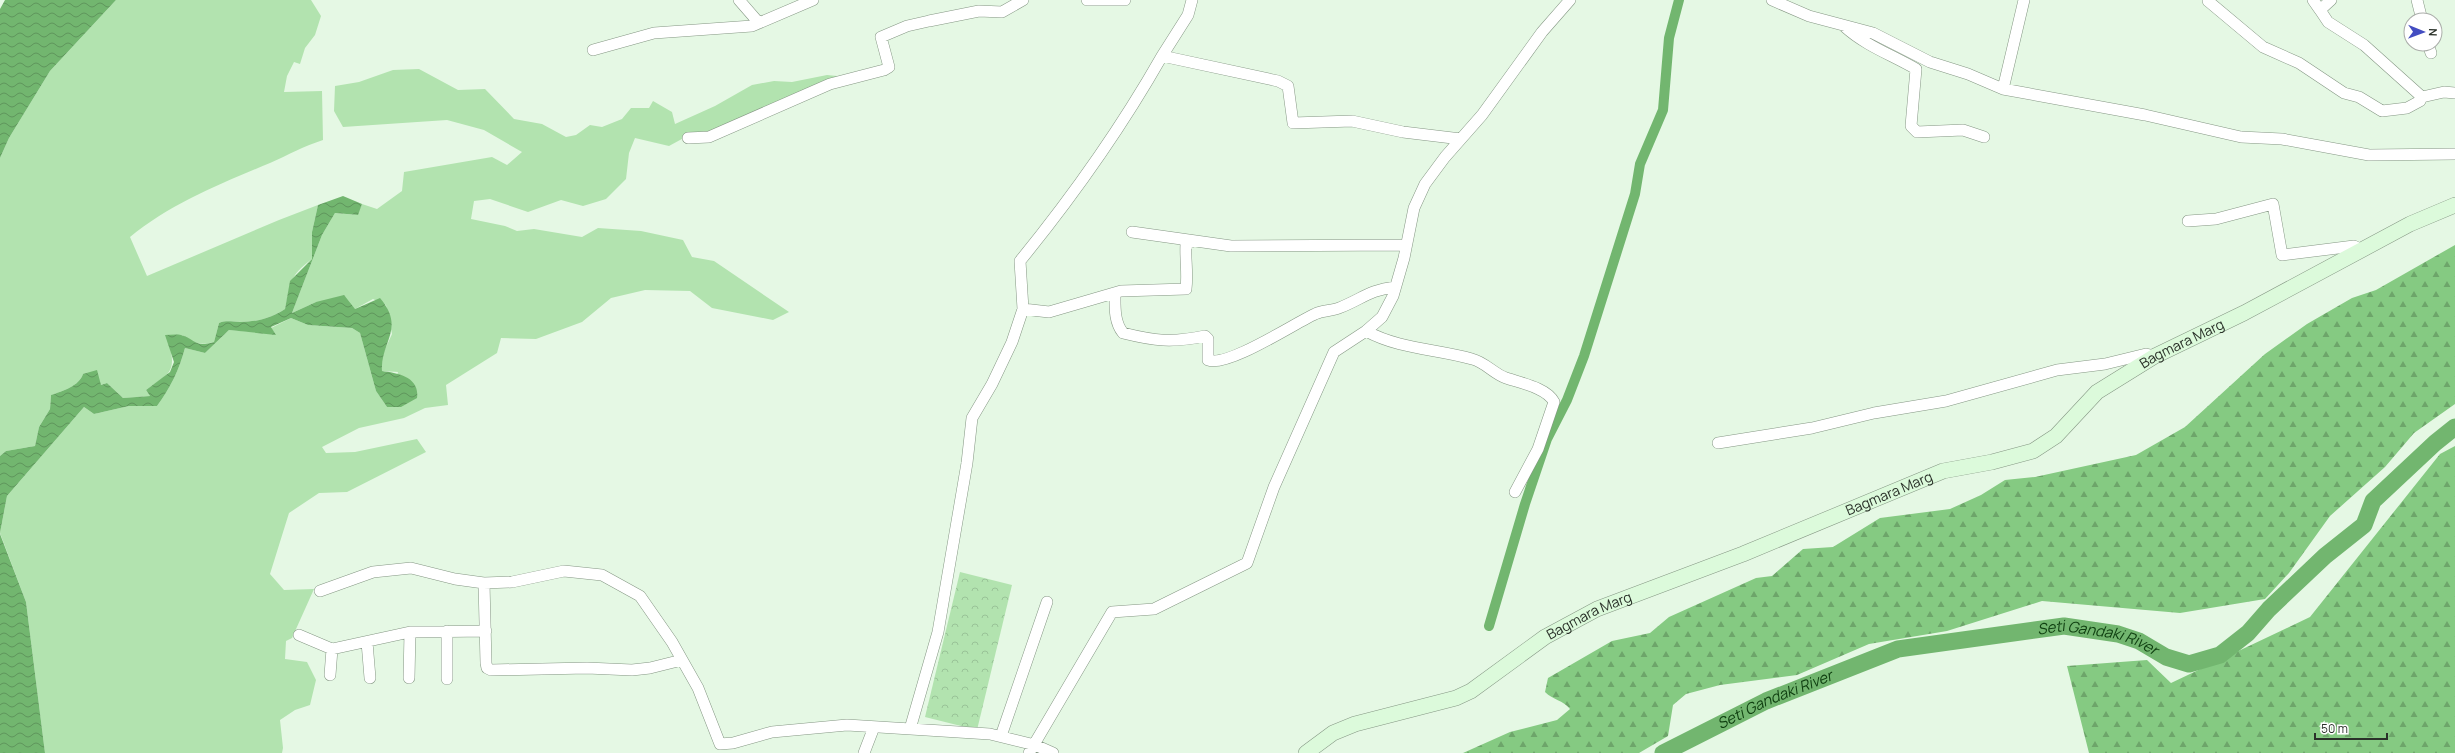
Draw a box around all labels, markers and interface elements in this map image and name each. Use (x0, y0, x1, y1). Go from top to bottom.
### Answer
north arrow (2403, 12, 2443, 52)
text: N (2426, 28, 2441, 36)
street label: Bagmara Marg (2136, 314, 2227, 372)
street label: Bagmara Marg (1843, 466, 1935, 519)
street label: Bagmara Marg (1543, 587, 1634, 643)
water label: Seti Gandaki River (2036, 615, 2164, 661)
water label: Seti Gandaki River (1713, 664, 1838, 734)
scale bar (2315, 715, 2387, 741)
text: 50 m (2321, 720, 2348, 737)

